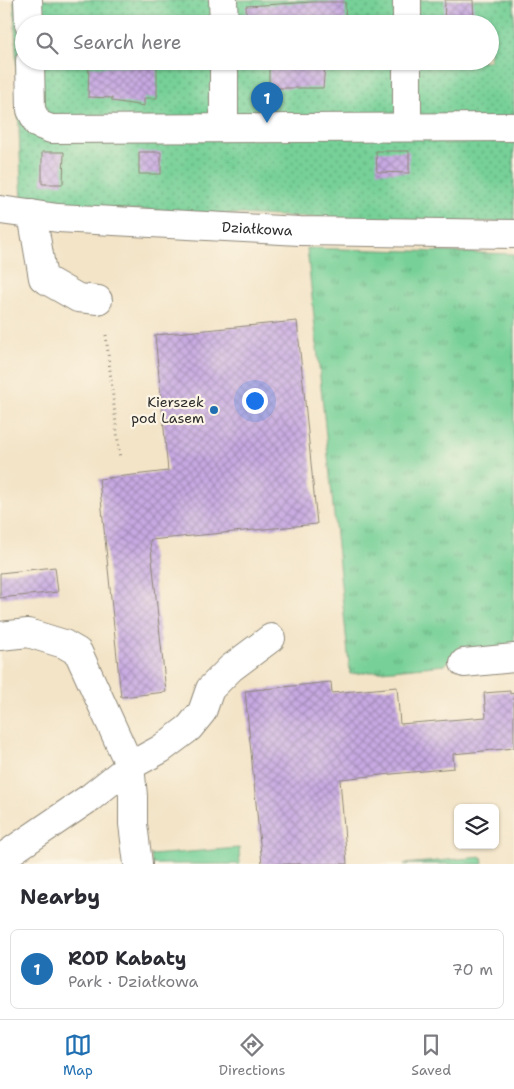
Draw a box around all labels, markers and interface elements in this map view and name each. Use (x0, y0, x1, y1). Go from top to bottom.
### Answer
search box (15, 15, 499, 70)
icon: search (33, 29, 61, 57)
text: Search here (73, 30, 182, 55)
pin: 1 (251, 82, 283, 123)
street label: Działkowa (221, 218, 293, 240)
your location (242, 388, 268, 414)
place label: Kierszek pod Lasem (131, 393, 204, 427)
marker: Kierszek pod Lasem (208, 404, 220, 416)
map controls (454, 804, 499, 849)
button: layers (454, 804, 499, 849)
text: Nearby (20, 883, 100, 911)
text: ROD Kabaty (68, 946, 186, 971)
text: 1 (33, 959, 41, 980)
text: 70 m (452, 959, 493, 980)
text: Park · Działkowa (68, 971, 199, 992)
tab: Map (63, 1031, 93, 1079)
tab: Directions (219, 1031, 285, 1079)
tab: Saved (411, 1031, 451, 1079)

